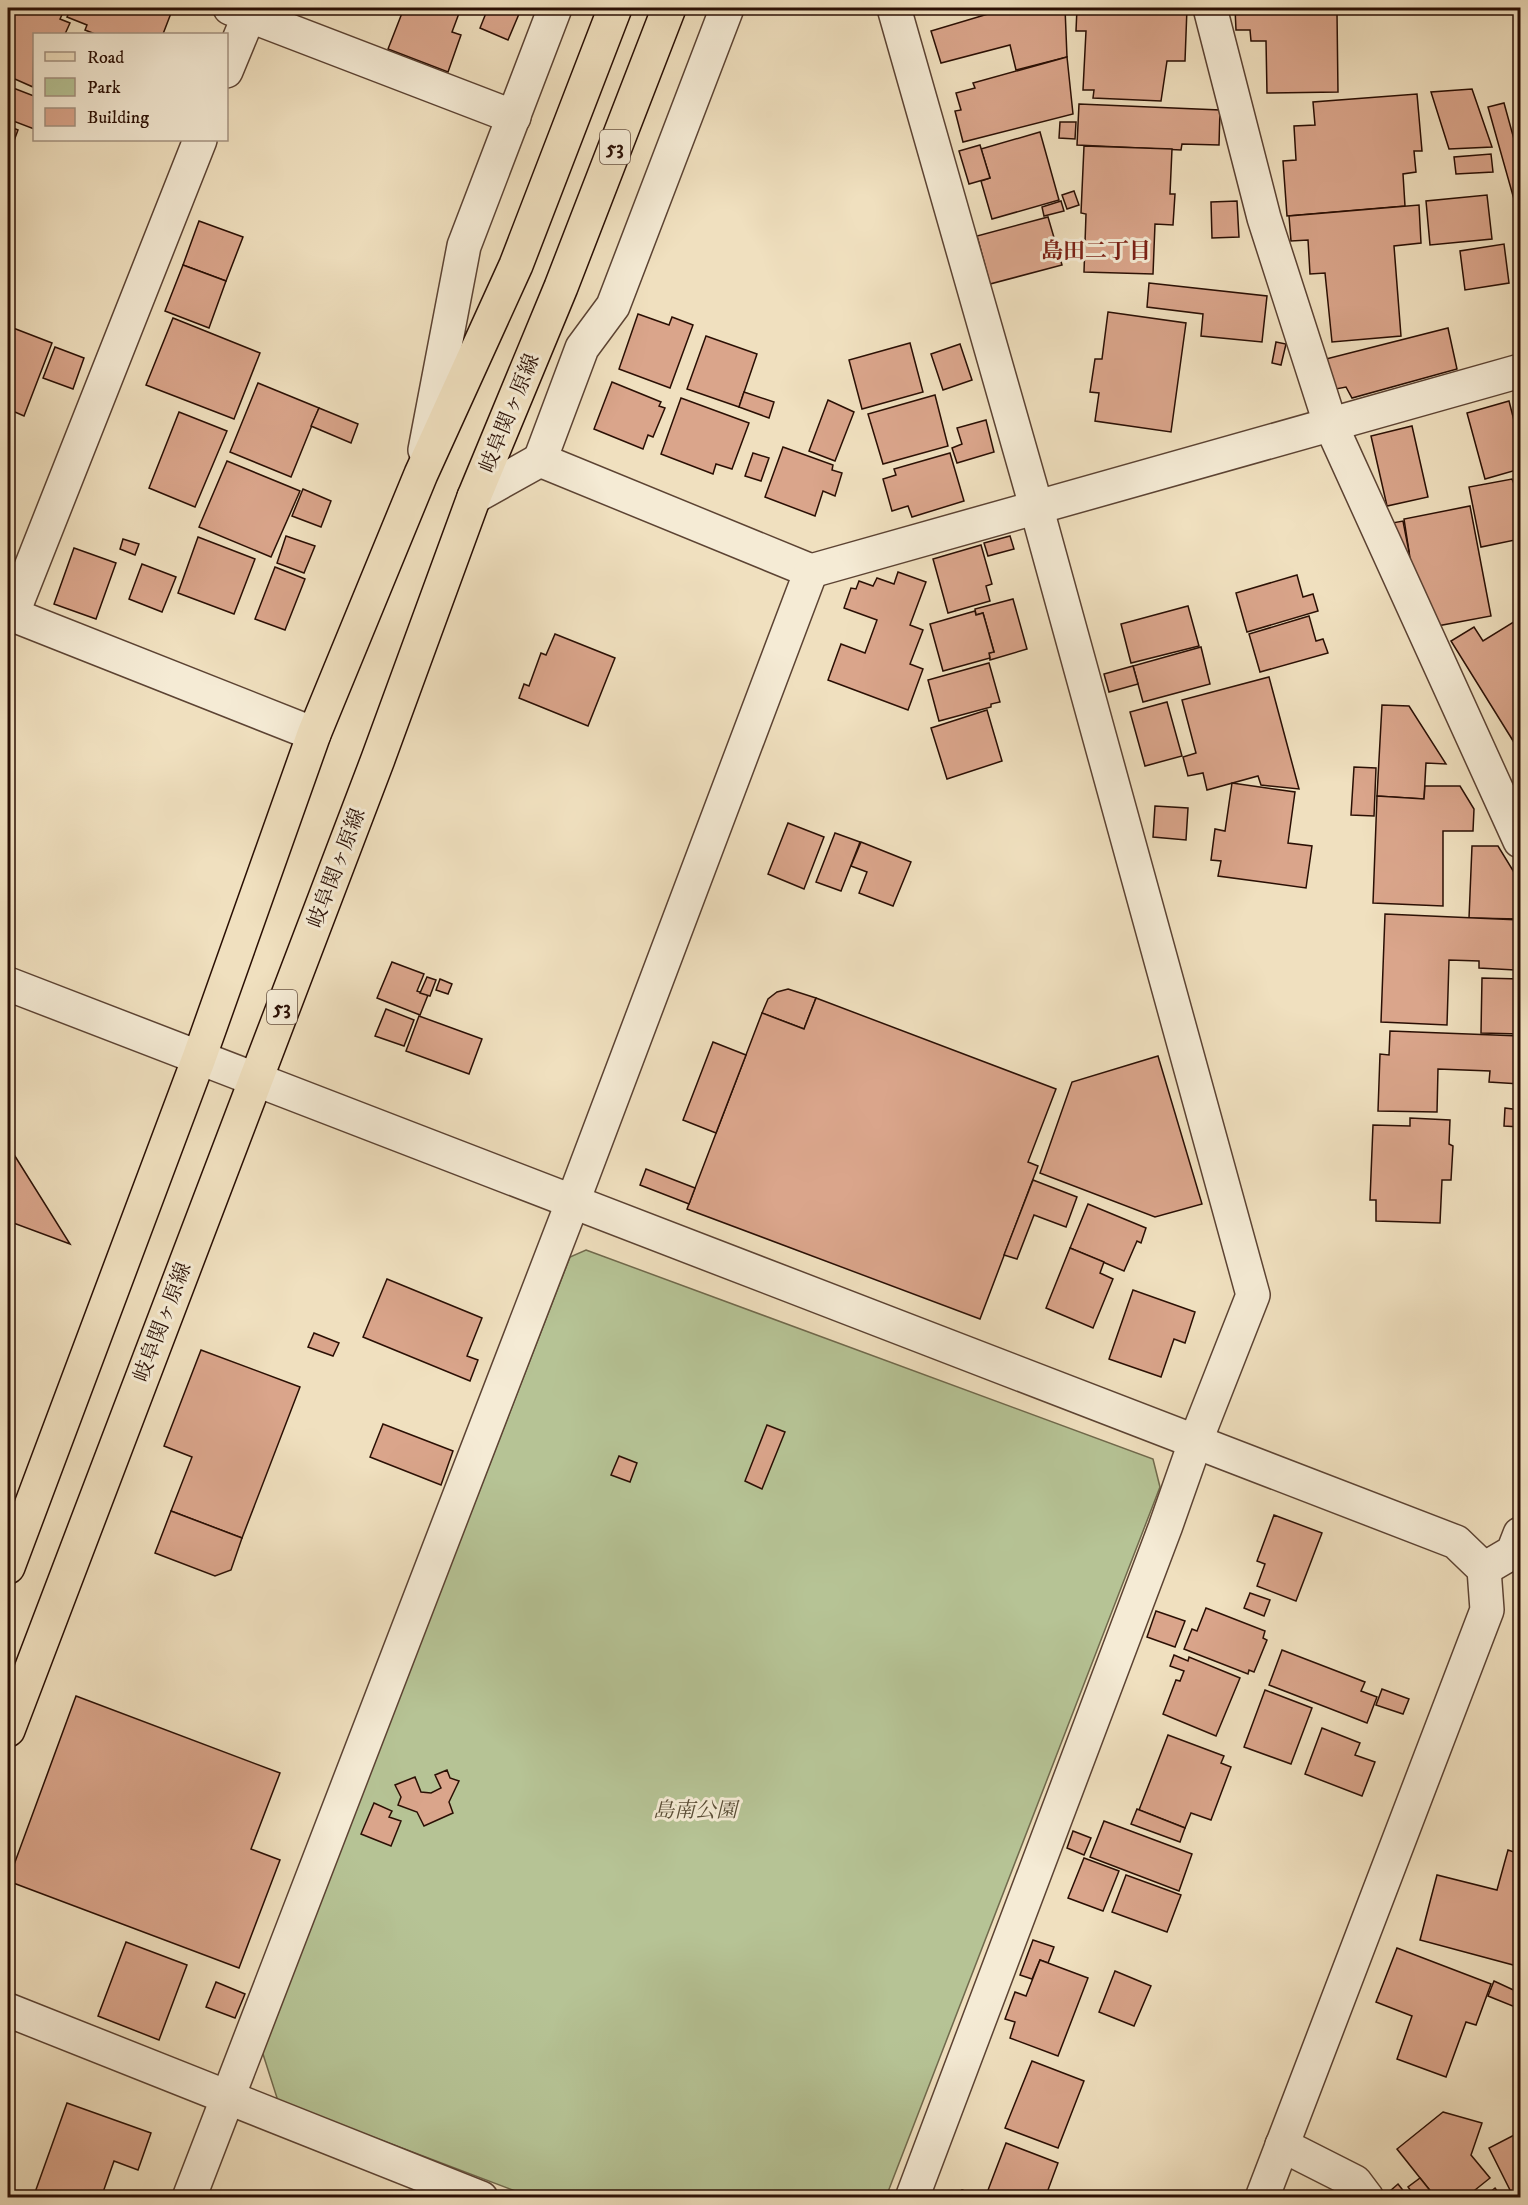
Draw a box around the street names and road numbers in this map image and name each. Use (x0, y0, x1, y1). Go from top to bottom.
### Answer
road number: 53 (600, 130, 630, 164)
street label: 岐阜関ヶ原線 (474, 350, 546, 477)
street label: 岐阜関ヶ原線 (302, 805, 372, 932)
road number: 53 (267, 990, 297, 1024)
street label: 岐阜関ヶ原線 (128, 1259, 198, 1386)

